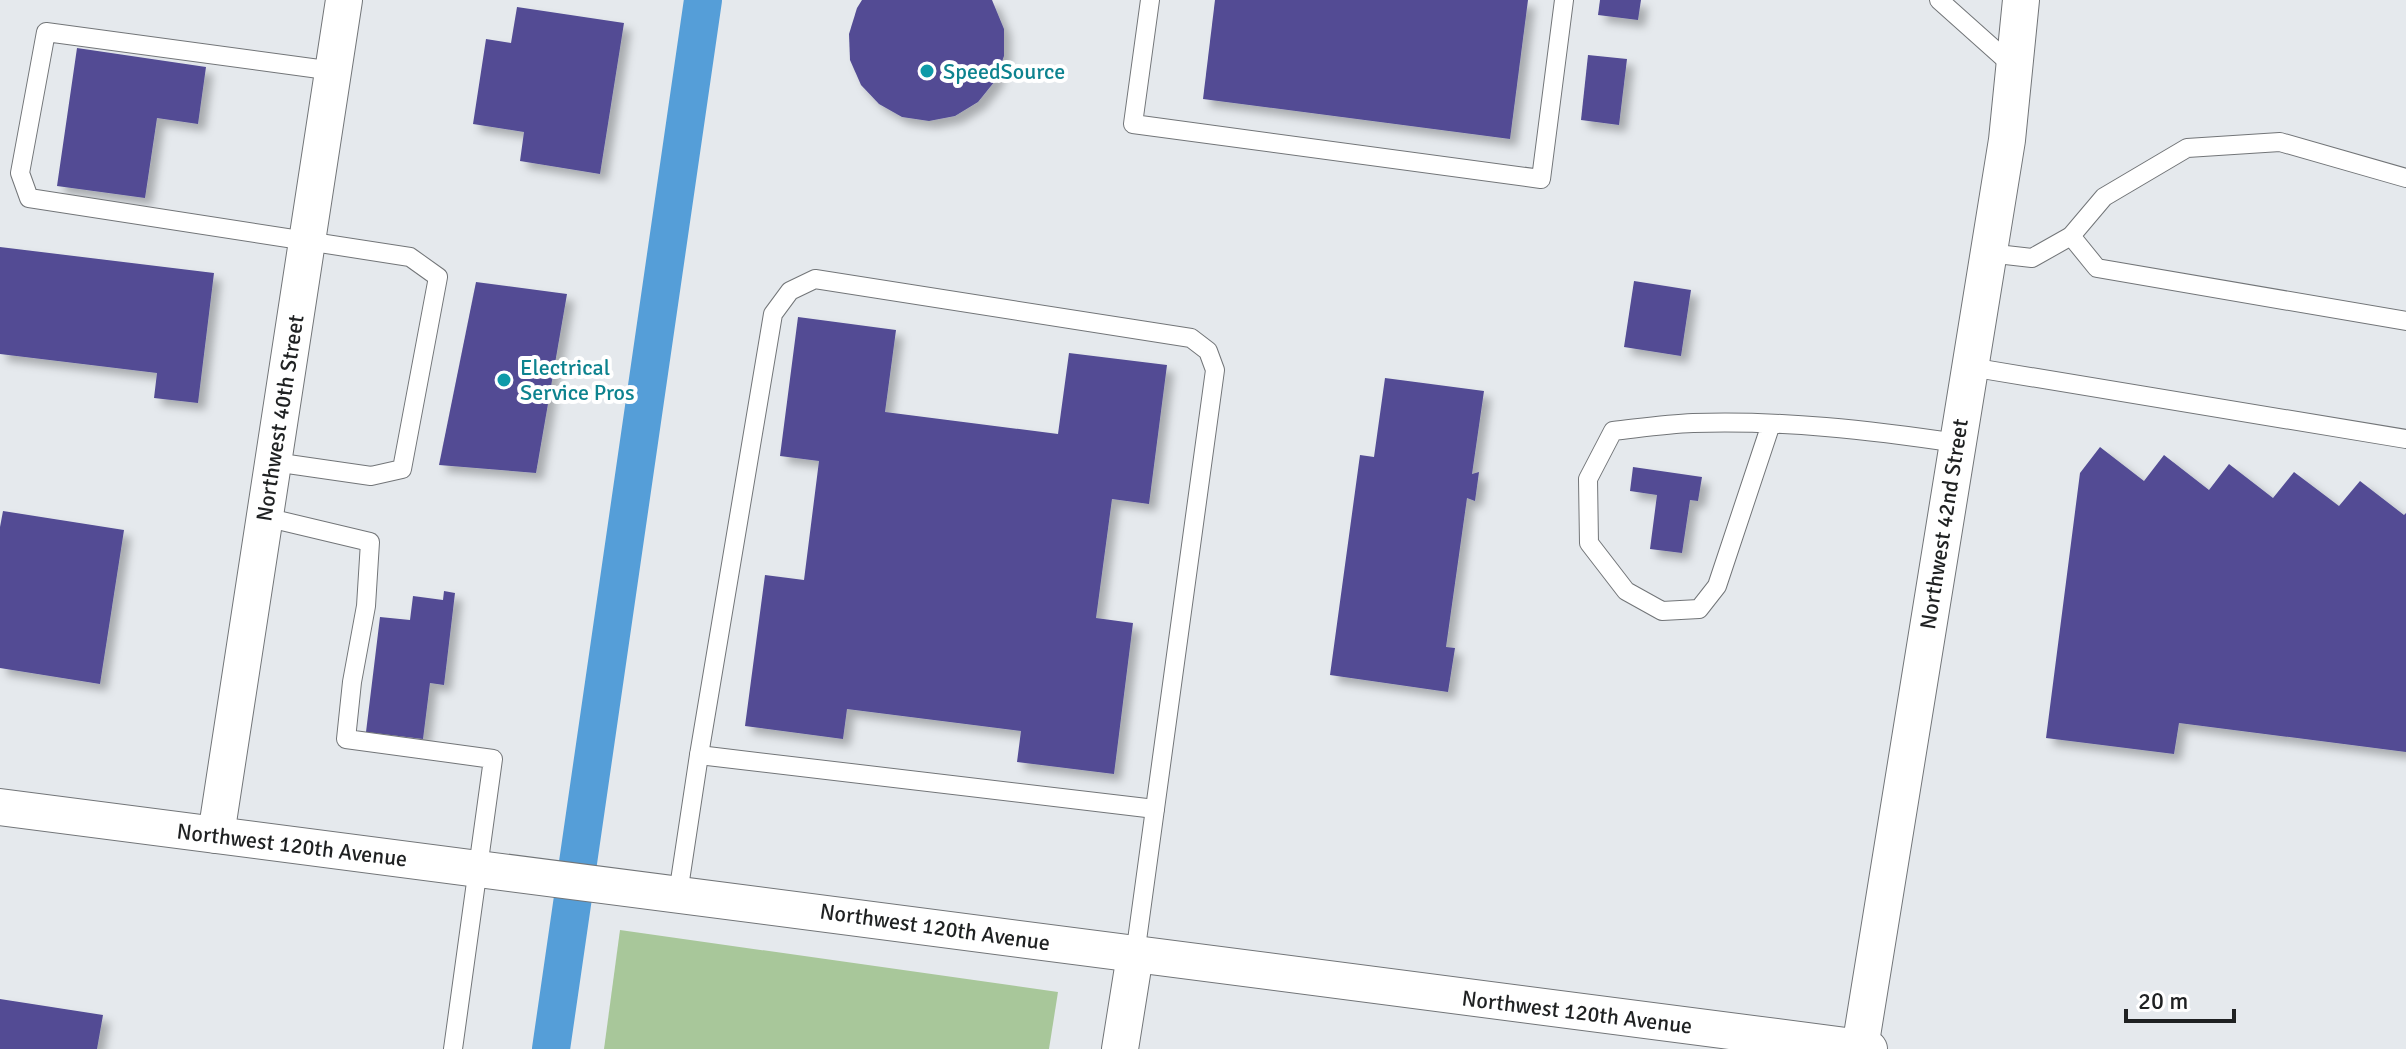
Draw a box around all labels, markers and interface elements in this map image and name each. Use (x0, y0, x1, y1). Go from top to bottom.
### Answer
place label: SpeedSource (943, 58, 1065, 85)
marker: SpeedSource (918, 62, 936, 80)
street label: Northwest 40th Street (250, 313, 310, 523)
place label: Electrical Service Pros (520, 354, 635, 406)
marker: Electrical Service Pros (495, 371, 513, 389)
street label: Northwest 42nd Street (1914, 417, 1974, 631)
street label: Northwest 120th Avenue (175, 817, 409, 873)
street label: Northwest 120th Avenue (818, 897, 1052, 957)
scale bar (2126, 973, 2234, 1023)
street label: Northwest 120th Avenue (1460, 984, 1694, 1040)
text: 20 m (2138, 986, 2188, 1016)

